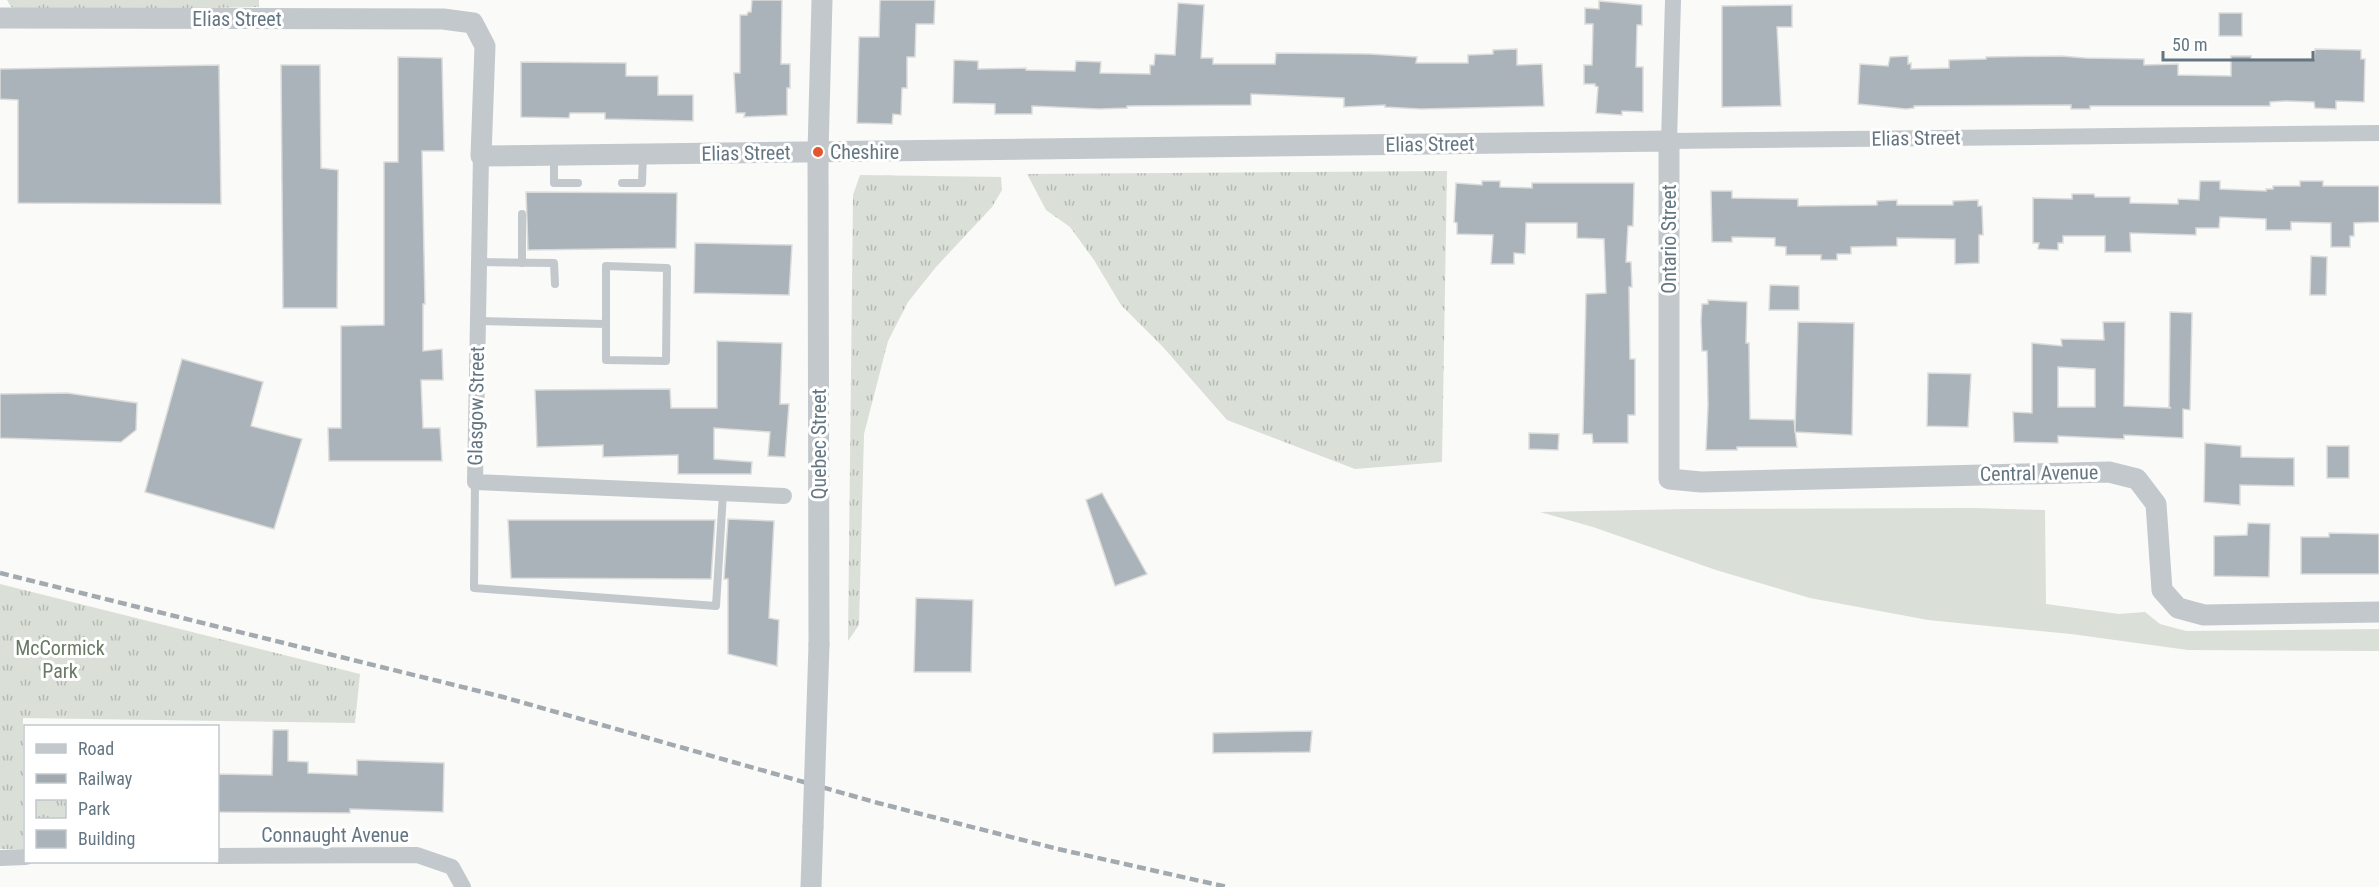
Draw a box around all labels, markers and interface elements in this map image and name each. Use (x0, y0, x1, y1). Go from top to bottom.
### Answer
street label: Elias Street (192, 7, 282, 31)
scale bar (2163, 24, 2313, 62)
text: 50 m (2172, 34, 2207, 55)
street label: Elias Street (1871, 125, 1961, 151)
street label: Elias Street (1385, 131, 1475, 157)
street label: Elias Street (701, 140, 791, 166)
place label: Cheshire (830, 140, 899, 164)
marker: Cheshire (811, 145, 825, 159)
street label: Ontario Street (1657, 184, 1681, 294)
street label: Glasgow Street (463, 346, 489, 466)
street label: Quebec Street (807, 388, 831, 500)
street label: Central Avenue (1980, 460, 2098, 486)
park label: McCormick Park (15, 636, 105, 683)
legend (24, 725, 219, 863)
text: Road (78, 738, 114, 759)
text: Railway (78, 768, 133, 789)
text: Park (78, 798, 110, 819)
street label: Connaught Avenue (261, 823, 409, 847)
text: Building (78, 828, 135, 849)

